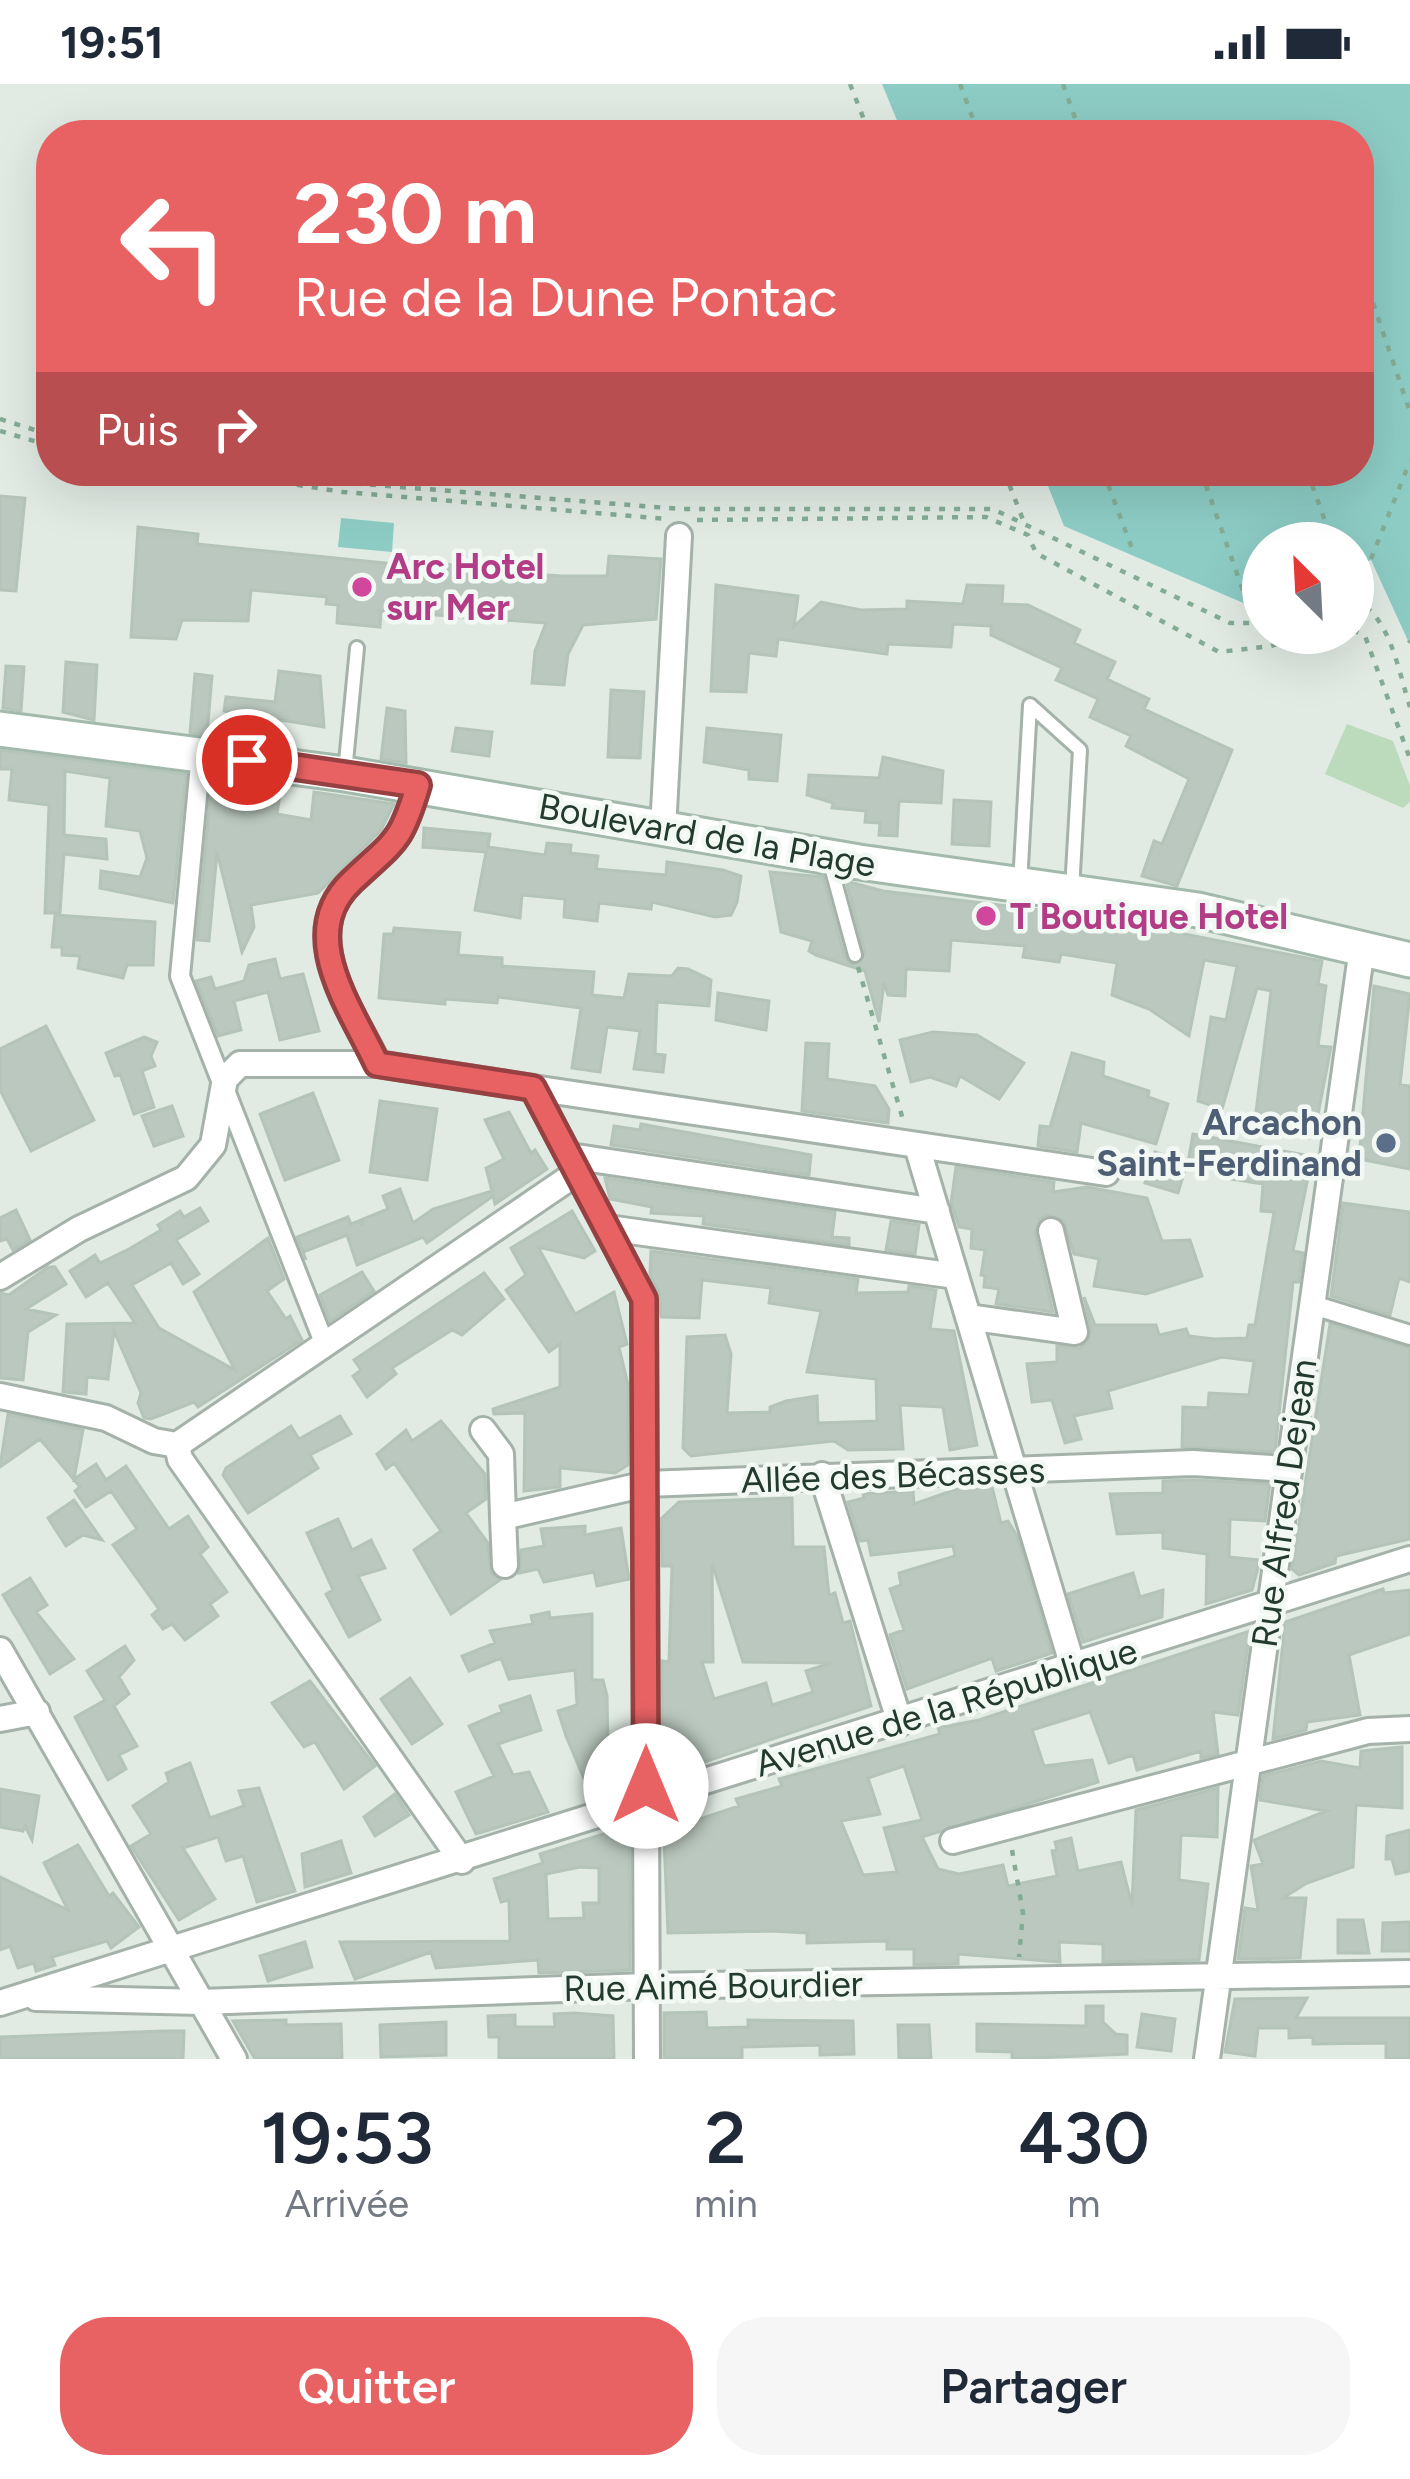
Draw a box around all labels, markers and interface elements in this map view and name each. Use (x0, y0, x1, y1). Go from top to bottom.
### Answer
text: 19:51 (60, 15, 164, 69)
text: 230 m (294, 163, 537, 264)
icon: left (96, 168, 252, 324)
text: Rue de la Dune Pontac (294, 265, 837, 330)
icon: right (202, 396, 268, 462)
text: Puis (96, 402, 178, 456)
north arrow (1242, 522, 1374, 654)
map controls (1242, 522, 1374, 654)
place label: Arc Hotel sur Mer (386, 545, 544, 629)
marker: Arc Hotel sur Mer (349, 574, 375, 600)
pin (196, 709, 298, 811)
icon: arrive (214, 727, 280, 793)
street label: Boulevard de la Plage (535, 784, 879, 886)
place label: T Boutique Hotel (1010, 895, 1288, 938)
marker: T Boutique Hotel (973, 903, 999, 929)
place label: Arcachon Saint-Ferdinand (1096, 1101, 1362, 1185)
marker: Arcachon Saint-Ferdinand (1373, 1130, 1399, 1156)
street label: Rue Alfred Dejean (1242, 1356, 1326, 1650)
street label: Allée des Bécasses (740, 1448, 1046, 1502)
street label: Avenue de la République (750, 1628, 1142, 1786)
position arrow (583, 1723, 709, 1849)
street label: Rue Aimé Bourdier (563, 1962, 863, 2010)
text: 19:53 (260, 2095, 433, 2181)
text: 2 (705, 2095, 746, 2181)
text: 430 (1018, 2095, 1150, 2181)
text: Arrivée (285, 2180, 409, 2227)
text: min (694, 2180, 758, 2227)
text: m (1067, 2180, 1101, 2227)
button: Quitter (60, 2317, 693, 2455)
button: Partager (717, 2317, 1350, 2455)

